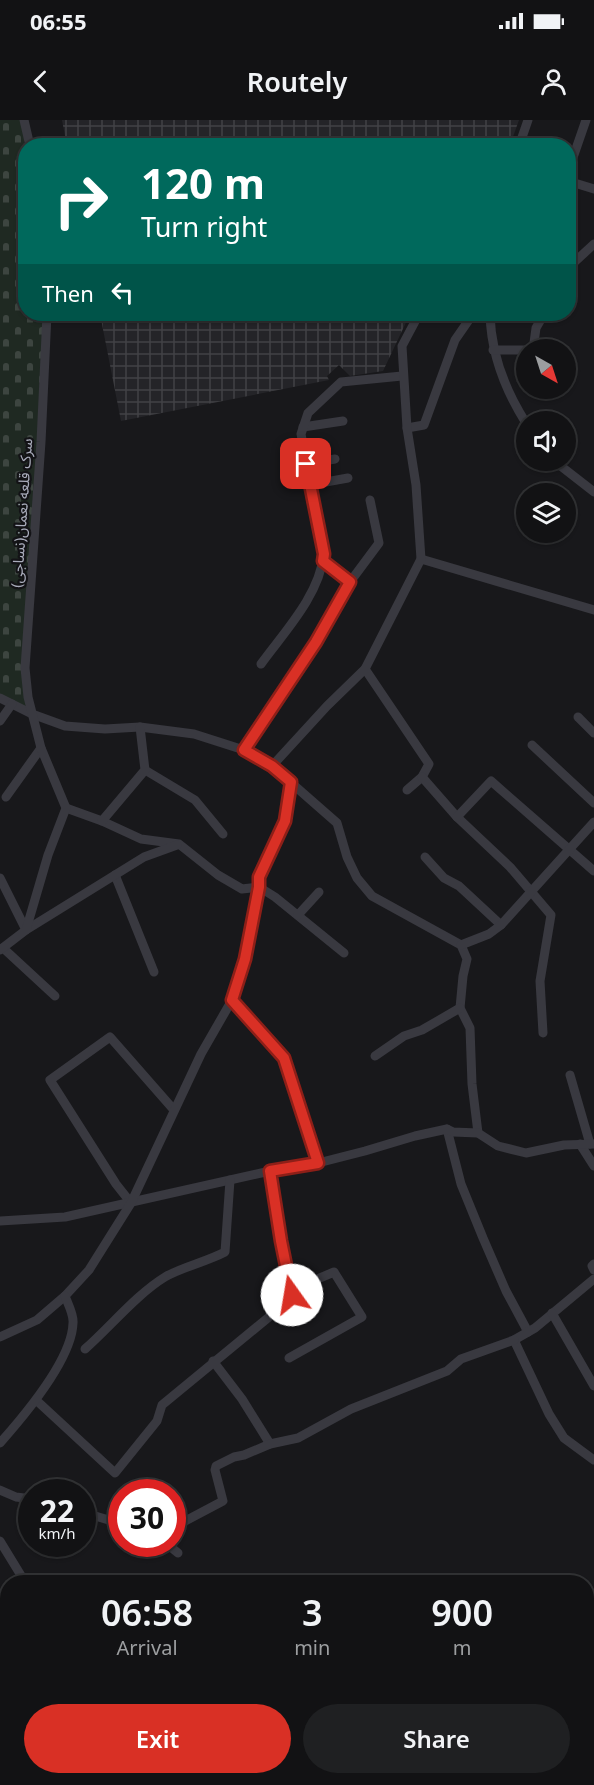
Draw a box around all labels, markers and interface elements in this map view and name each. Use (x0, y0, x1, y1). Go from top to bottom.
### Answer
text: 06:55 (30, 6, 87, 36)
text: Routely (247, 63, 347, 100)
icon: back (24, 65, 57, 98)
icon: person (537, 65, 570, 98)
text: 120 m (141, 154, 265, 211)
icon: right (42, 162, 120, 240)
text: Turn right (141, 208, 267, 245)
icon: left (106, 276, 139, 309)
text: Then (42, 278, 94, 308)
north arrow (516, 339, 576, 399)
map controls (516, 339, 576, 543)
button: sound (516, 411, 576, 471)
street label: سرک قلعه نعمان(نساجی) (6, 437, 36, 588)
pin (280, 438, 331, 489)
icon: arrive (289, 447, 322, 480)
button: layers (516, 483, 576, 543)
position arrow (260, 1263, 324, 1327)
speed limit sign: 30 (108, 1479, 186, 1557)
text: 22 (40, 1490, 74, 1531)
text: km/h (39, 1523, 75, 1543)
text: 06:58 (101, 1588, 193, 1637)
text: 3 (302, 1588, 323, 1637)
text: 900 (431, 1588, 493, 1637)
text: Arrival (117, 1634, 178, 1661)
text: min (294, 1634, 330, 1661)
text: m (453, 1634, 472, 1661)
button: Exit (24, 1704, 291, 1773)
button: Share (303, 1704, 570, 1773)

